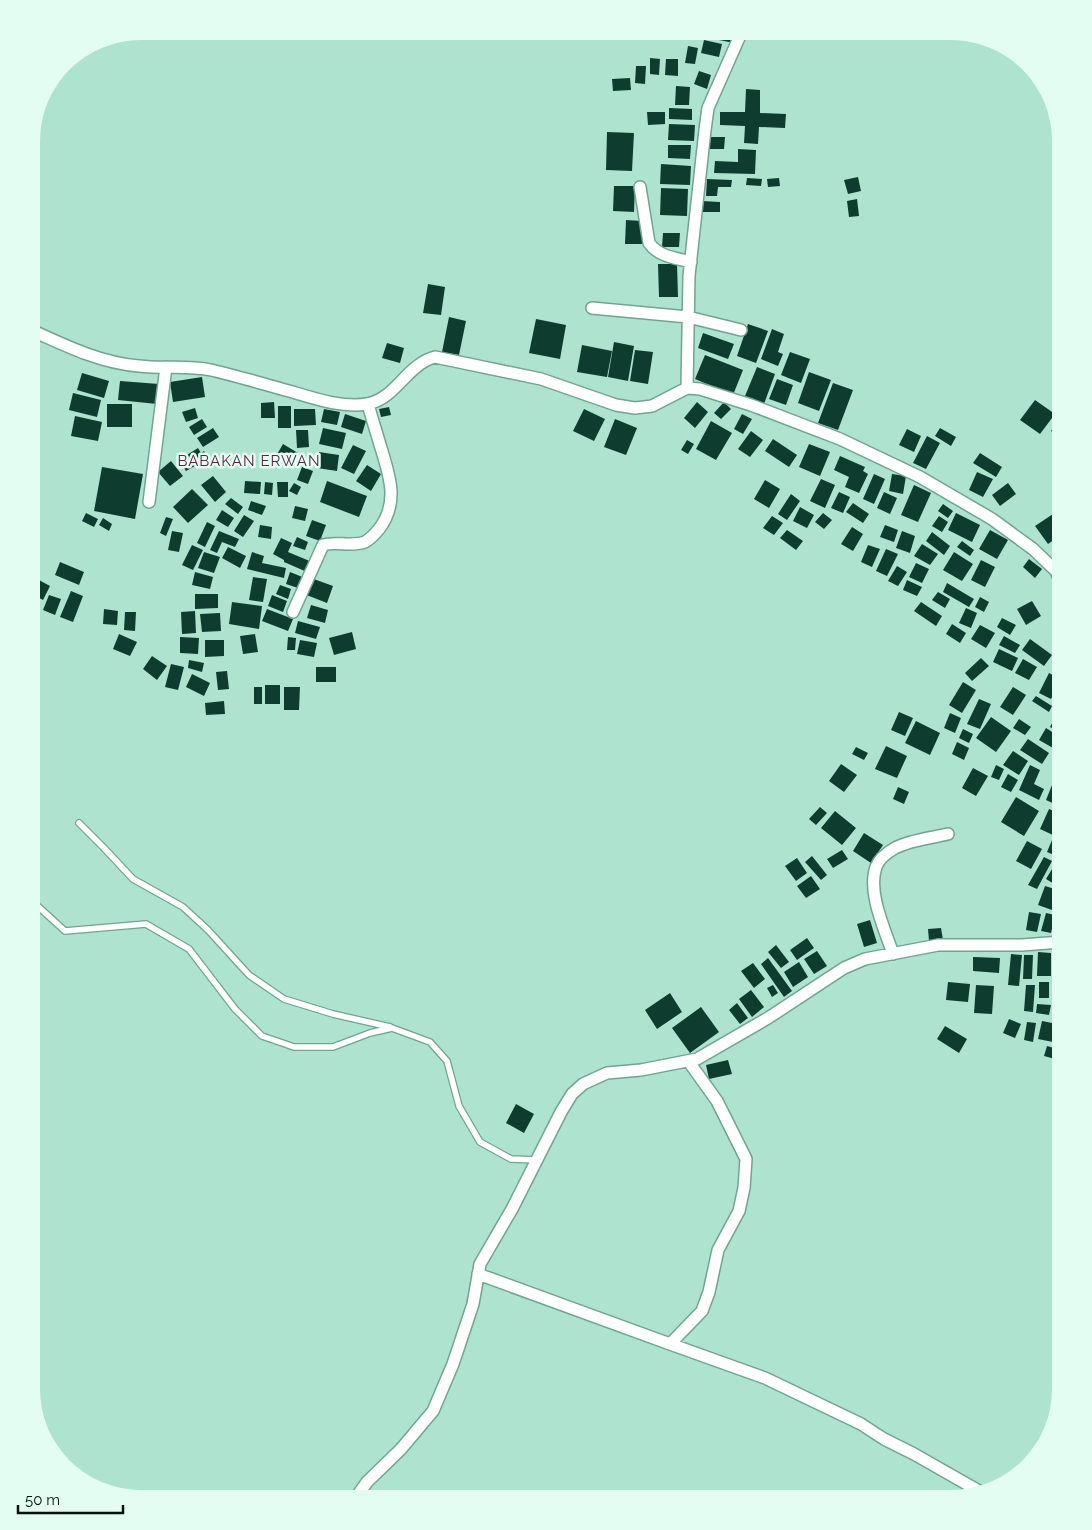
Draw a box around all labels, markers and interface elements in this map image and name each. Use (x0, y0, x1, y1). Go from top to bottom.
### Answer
district label: BABAKAN ERWAN (177, 452, 321, 470)
scale bar (18, 1482, 122, 1514)
text: 50 m (25, 1491, 60, 1509)

